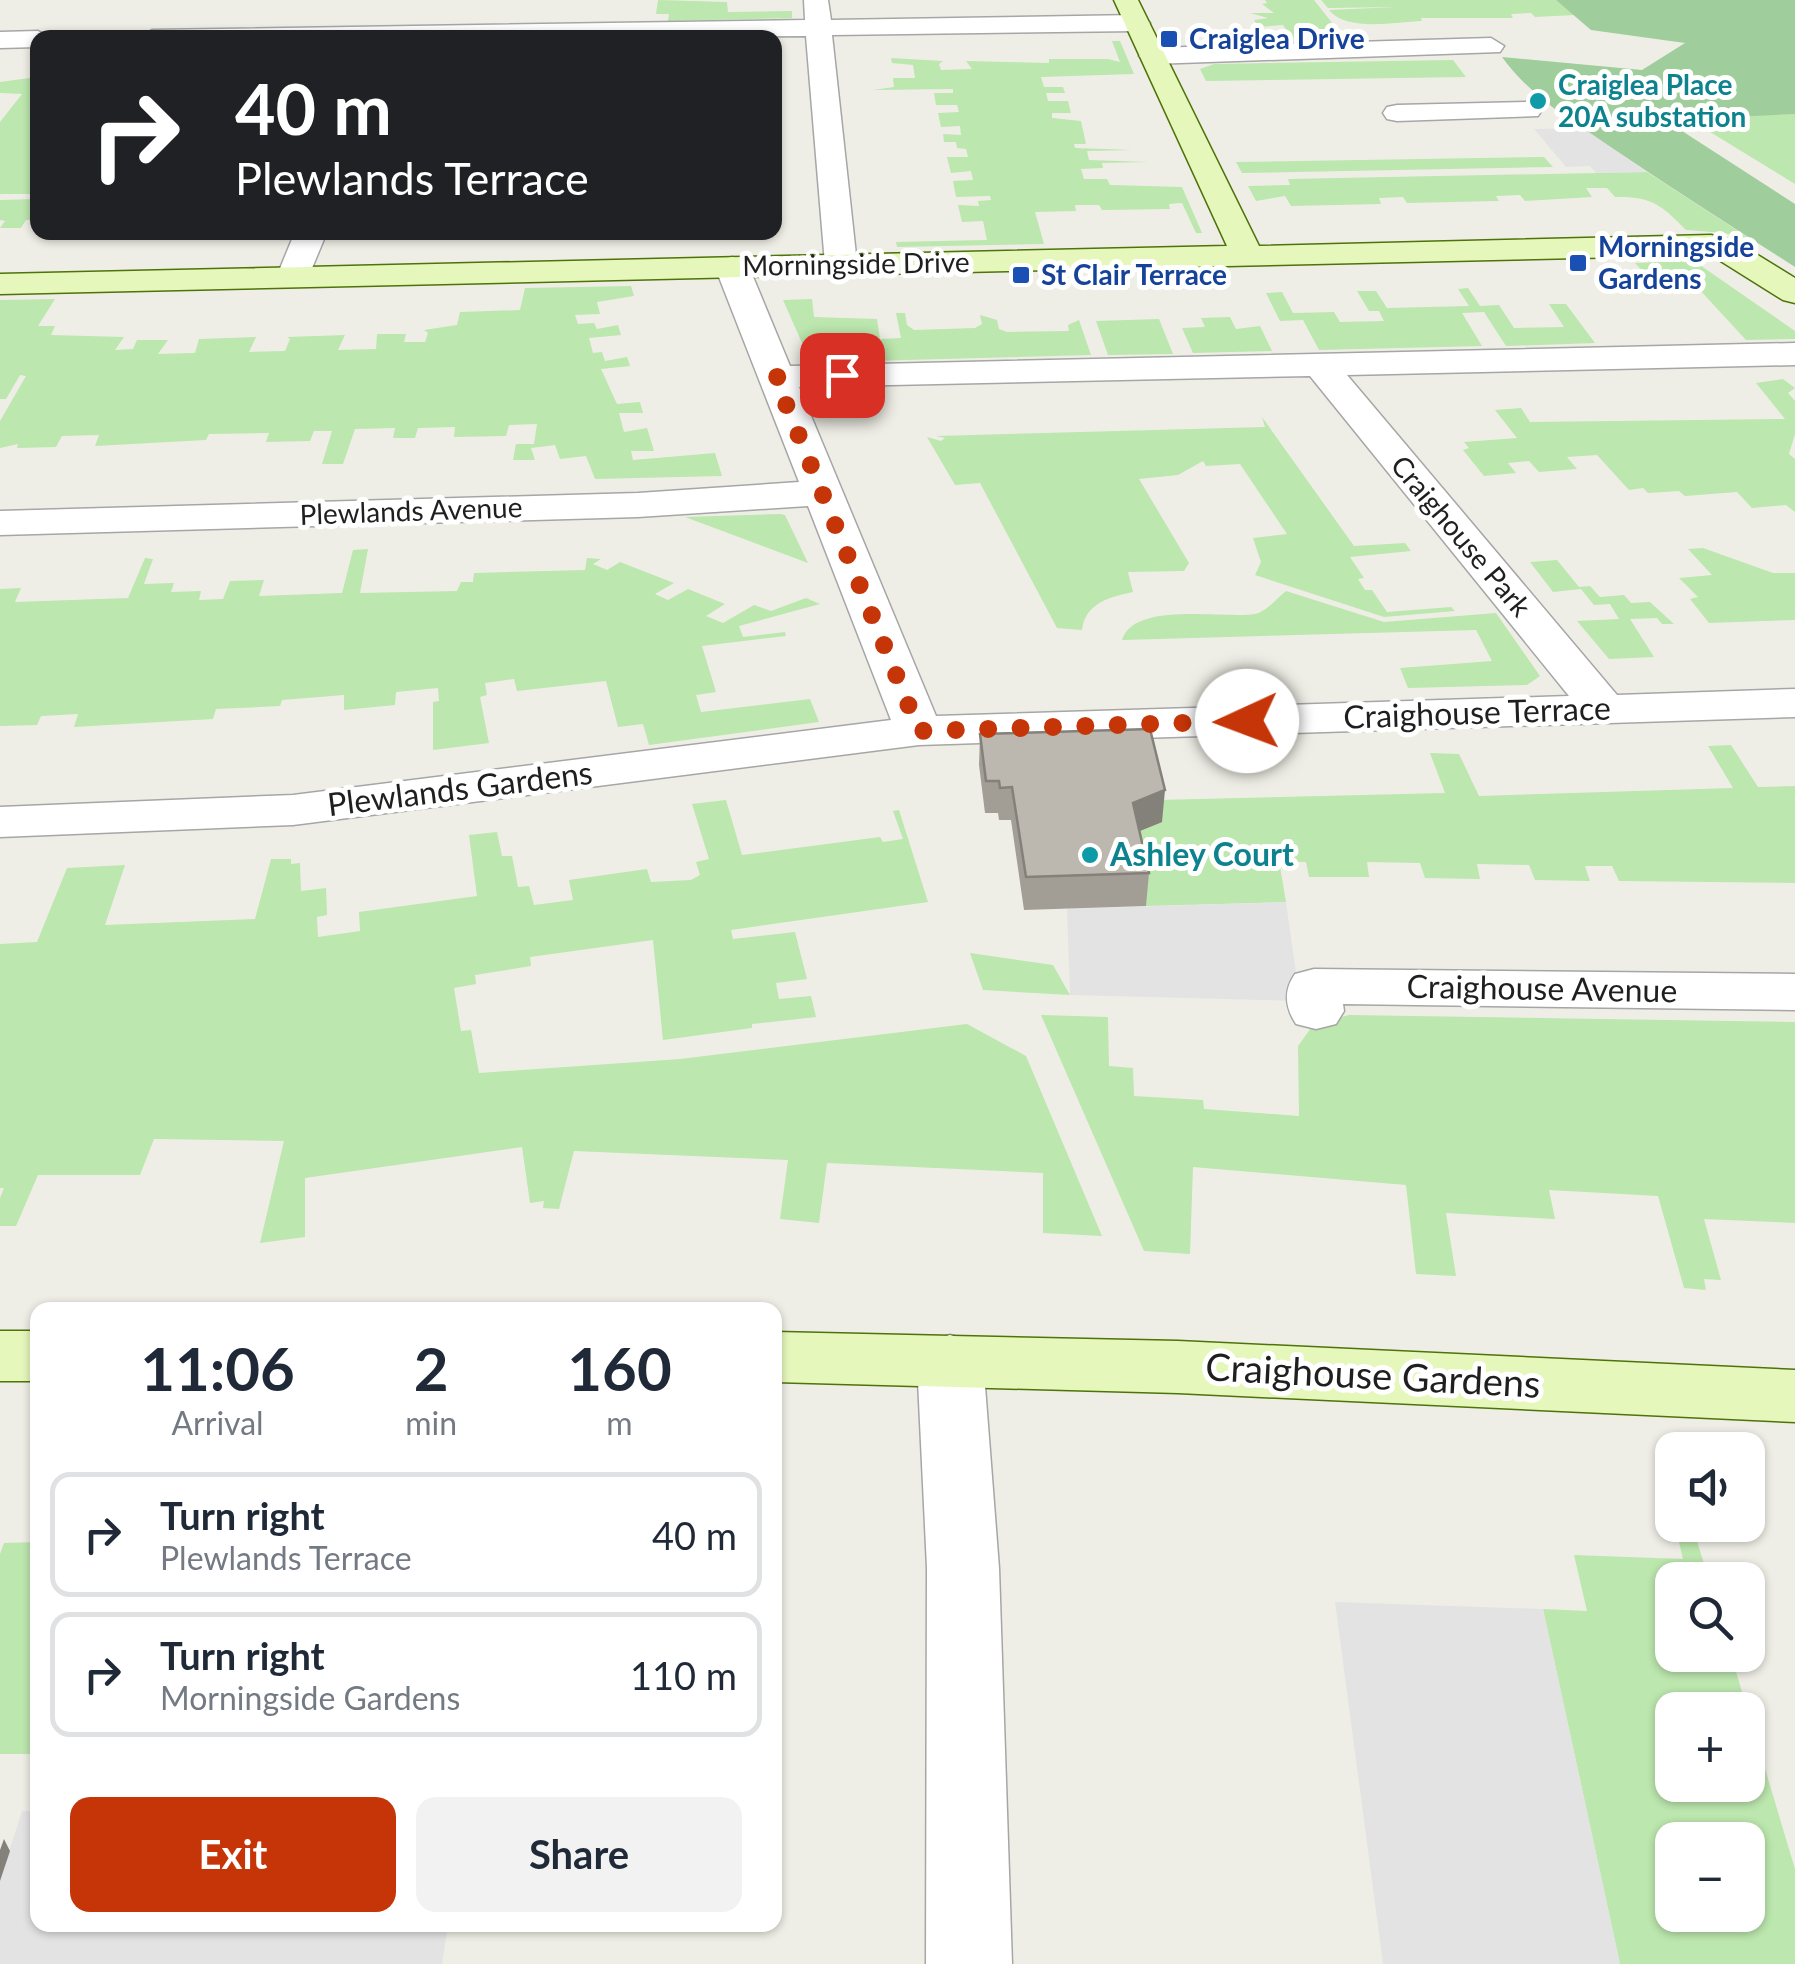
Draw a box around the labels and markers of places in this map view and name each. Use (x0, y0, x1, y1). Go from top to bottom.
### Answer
place label: Craiglea Drive (1189, 21, 1365, 55)
marker: Craiglea Drive (1158, 28, 1180, 50)
place label: Craiglea Place 20A substation (1558, 67, 1746, 133)
marker: Craiglea Place 20A substation (1527, 90, 1549, 112)
place label: Morningside Gardens (1598, 229, 1754, 295)
marker: Morningside Gardens (1567, 252, 1589, 274)
place label: St Clair Terrace (1041, 257, 1227, 291)
marker: St Clair Terrace (1010, 264, 1032, 286)
pin (800, 333, 885, 418)
place label: Ashley Court (1109, 834, 1294, 873)
marker: Ashley Court (1079, 844, 1101, 866)

